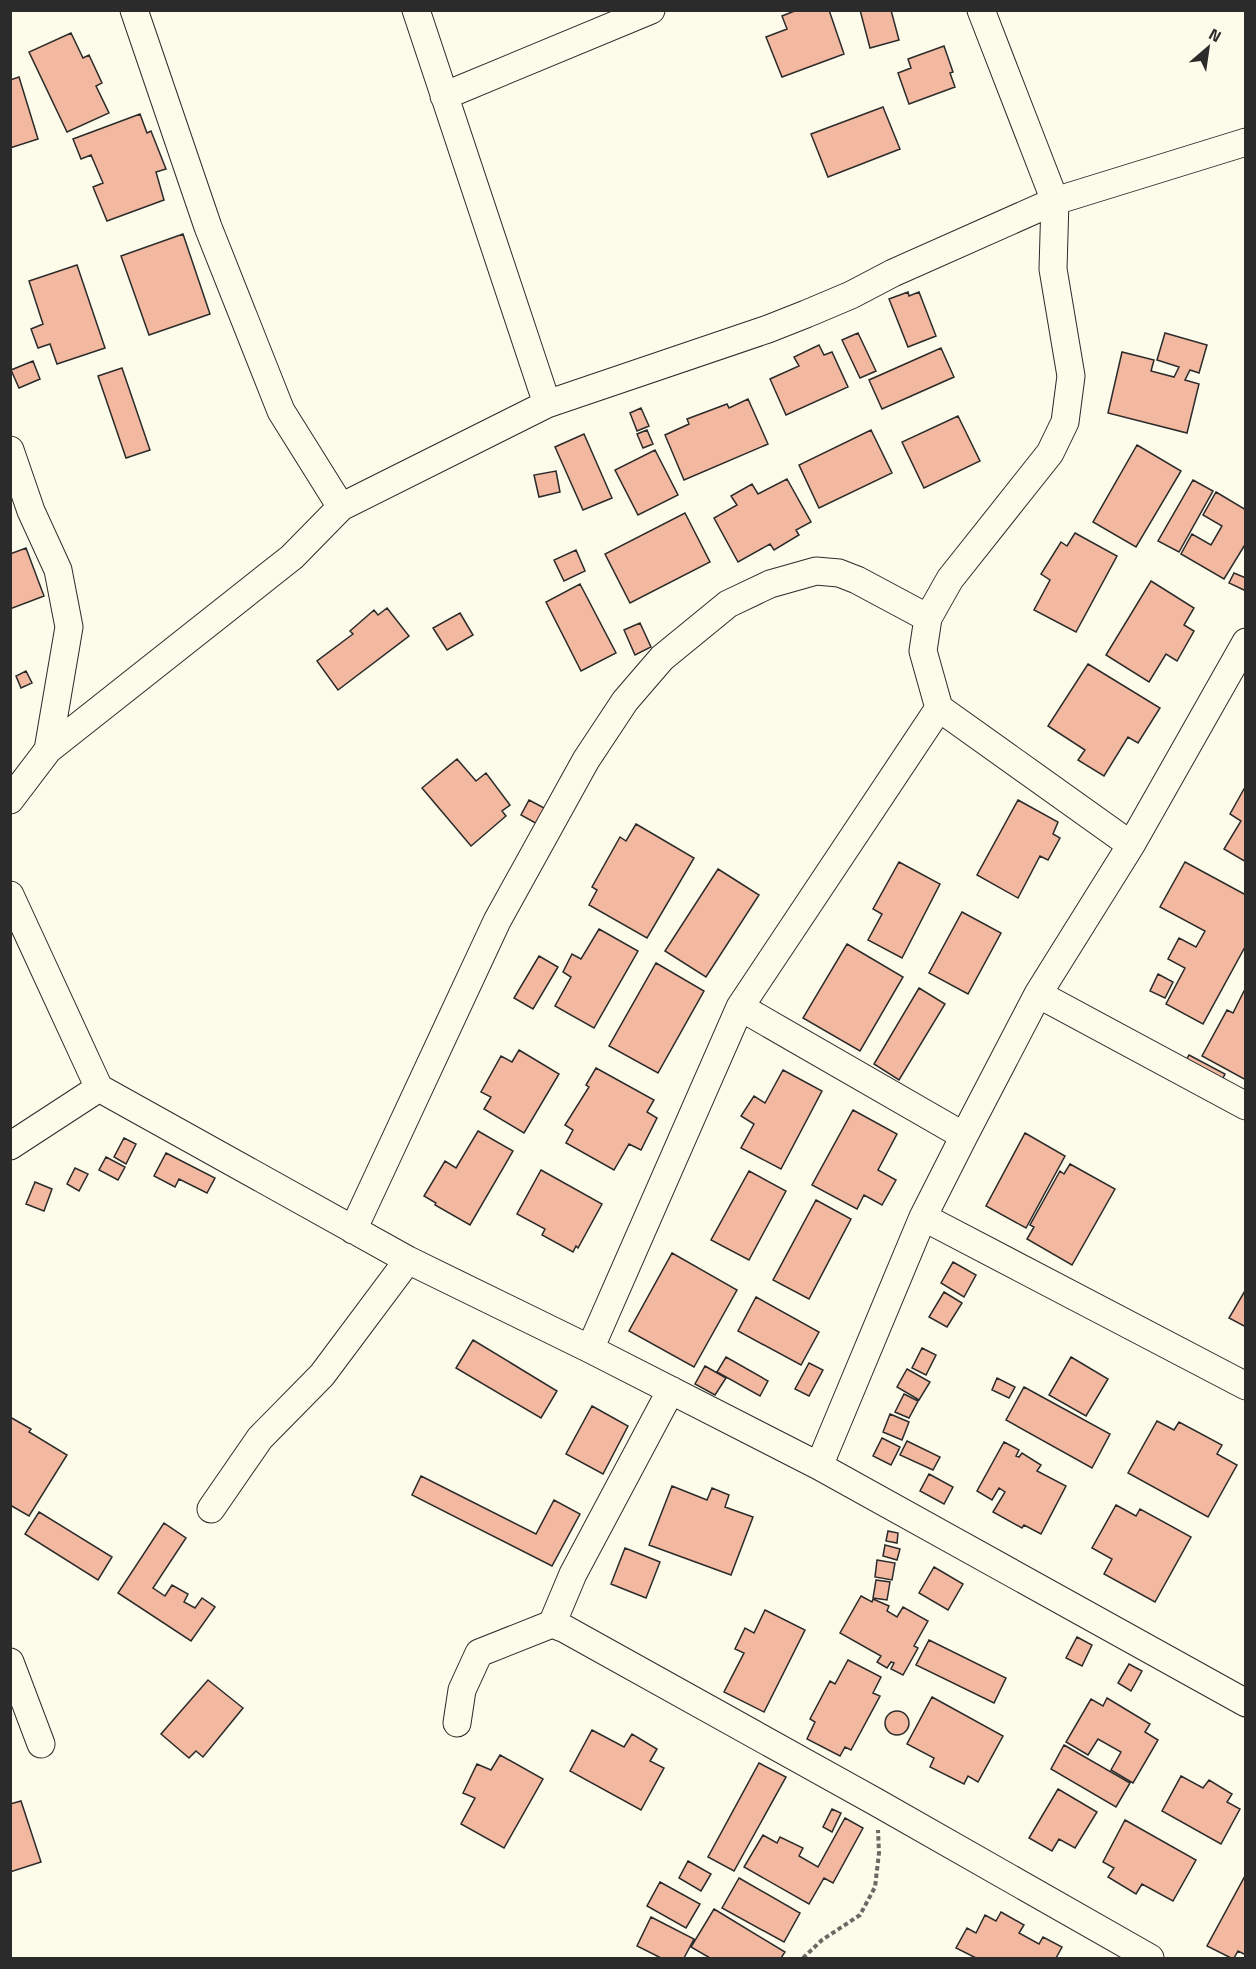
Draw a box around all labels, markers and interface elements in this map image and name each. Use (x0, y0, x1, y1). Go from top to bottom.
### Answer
north arrow (1178, 18, 1238, 78)
text: N (1205, 22, 1226, 48)

